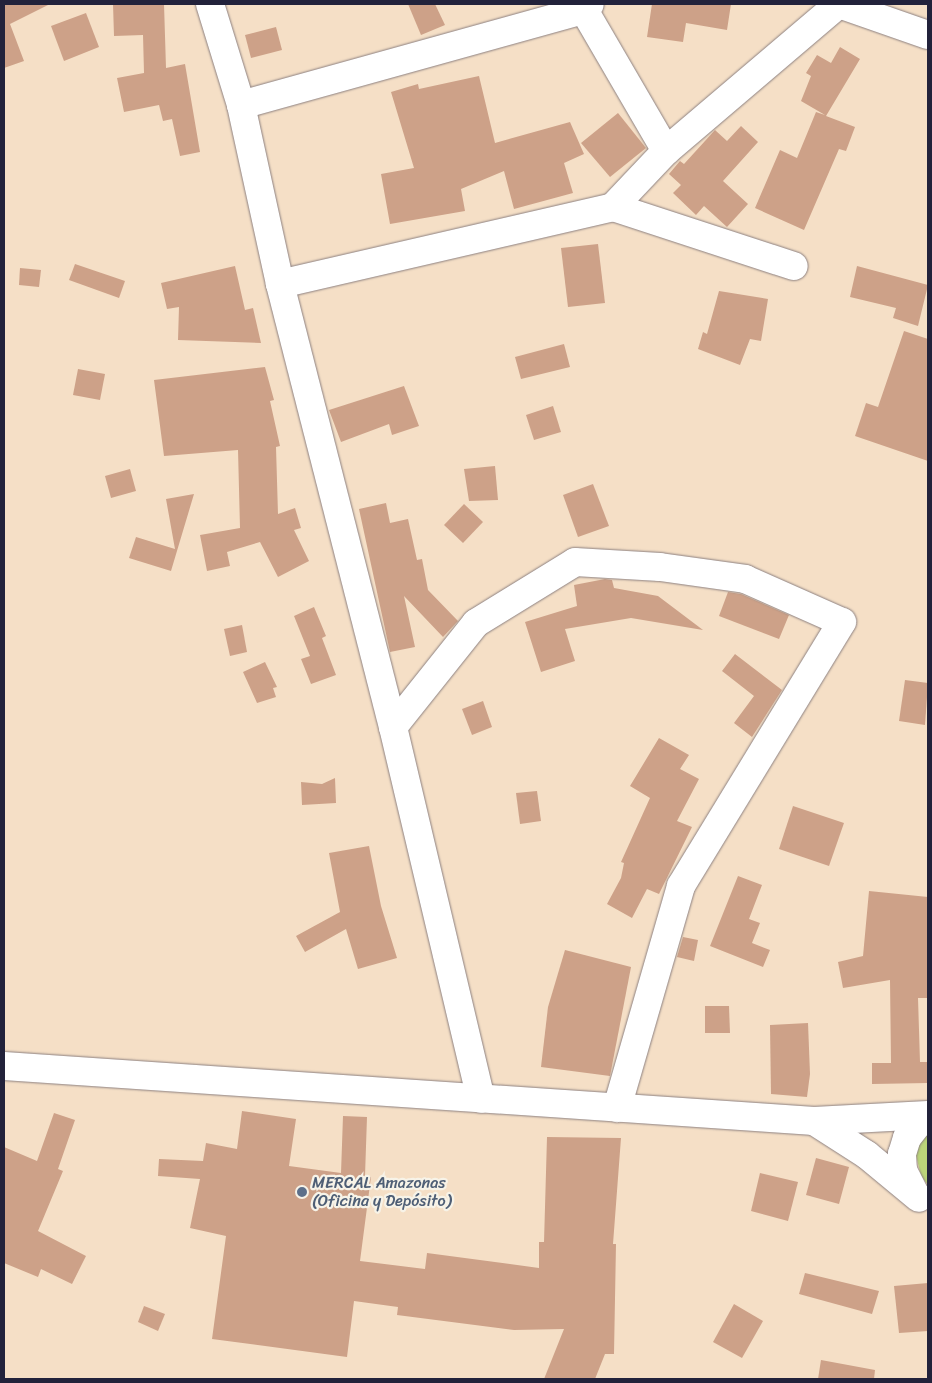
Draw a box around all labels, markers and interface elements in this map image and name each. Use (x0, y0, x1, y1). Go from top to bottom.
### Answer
place label: MERCAL Amazonas (Oficina y Depósito) (312, 1173, 452, 1211)
marker: MERCAL Amazonas (Oficina y Depósito) (296, 1186, 308, 1198)

